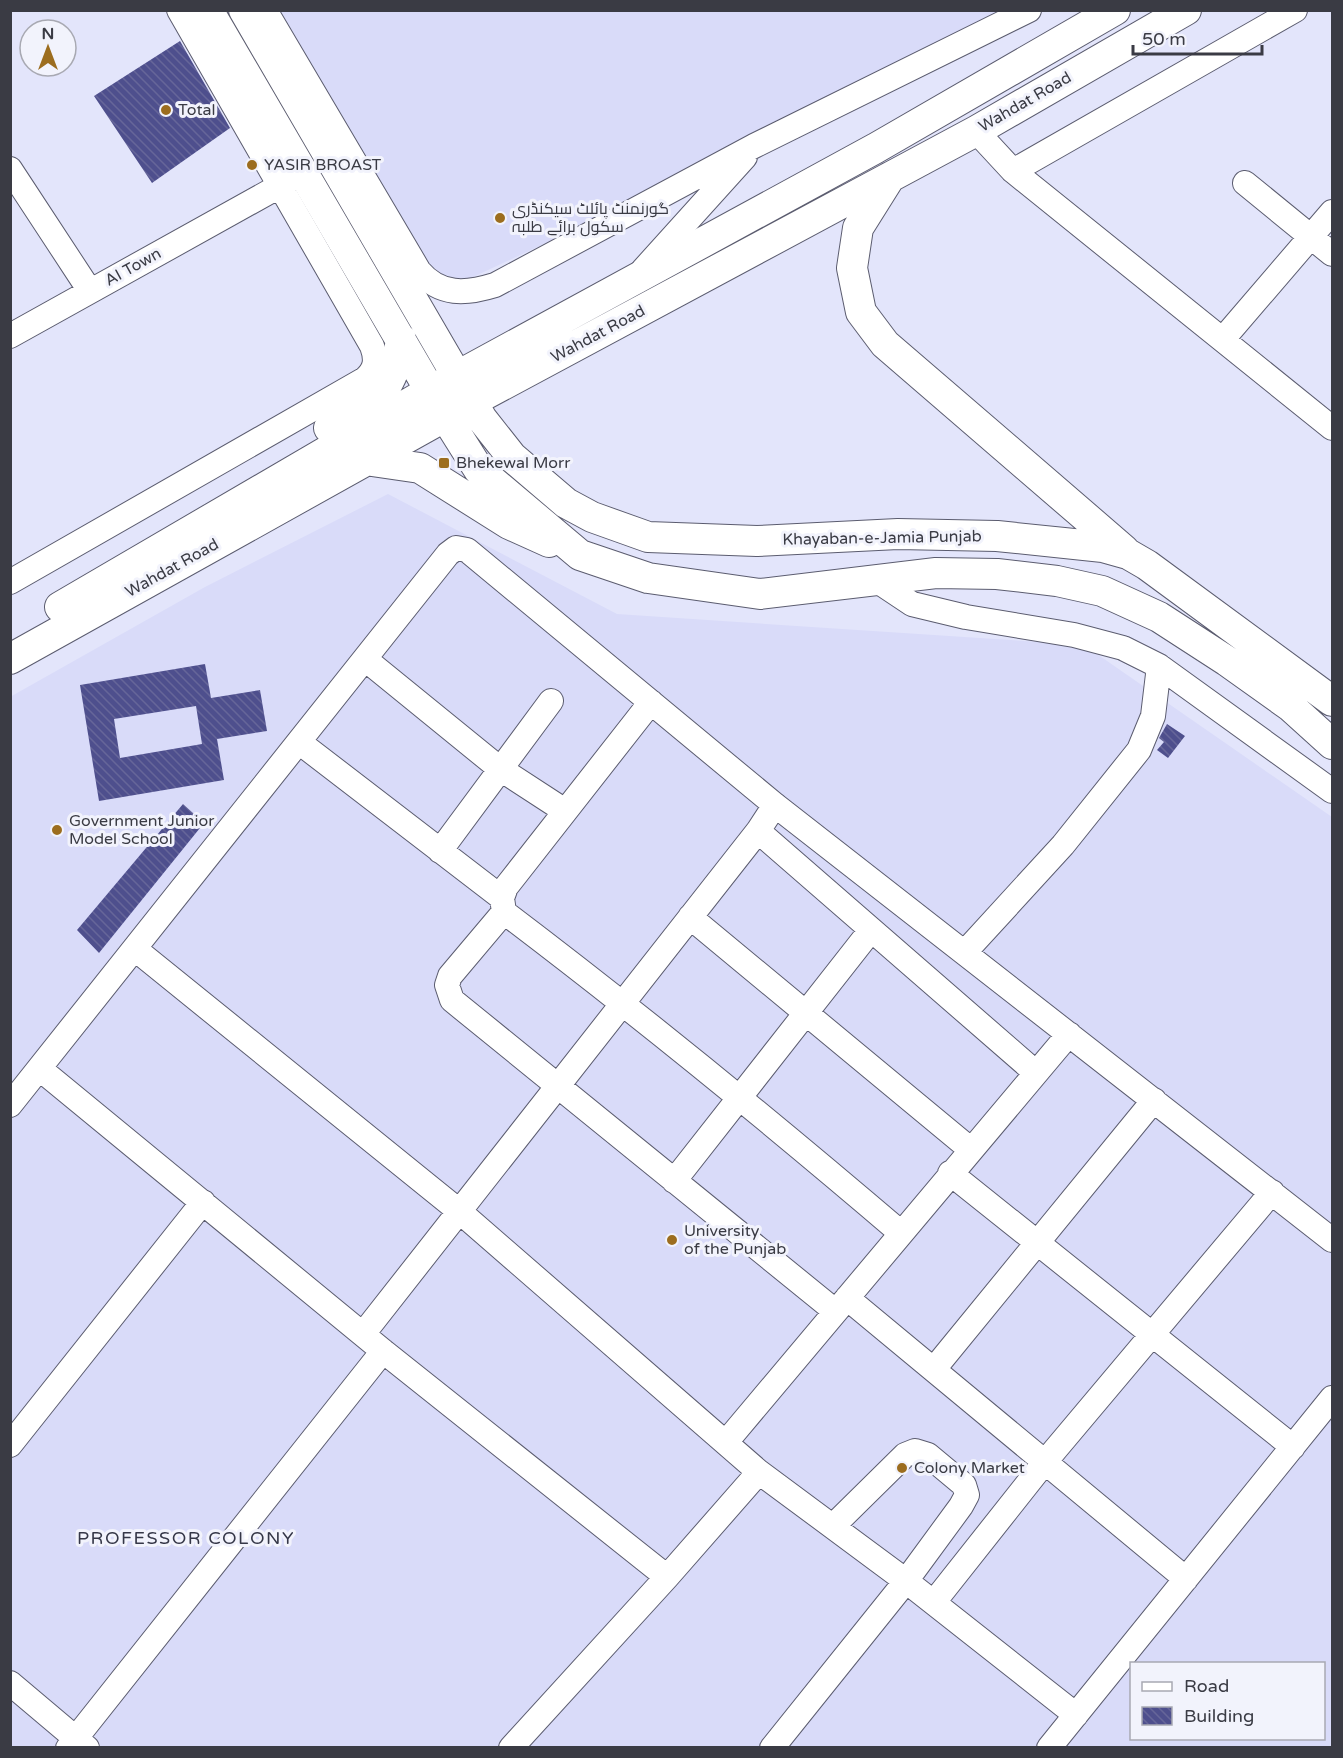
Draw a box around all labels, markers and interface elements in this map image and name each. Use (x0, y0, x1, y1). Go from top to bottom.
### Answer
north arrow (18, 18, 78, 78)
scale bar (1133, 18, 1262, 56)
text: N (42, 24, 54, 44)
text: 50 m (1142, 28, 1186, 50)
street label: Wahdat Road (975, 67, 1075, 137)
place label: Total (178, 100, 215, 120)
marker: Total (159, 103, 173, 117)
place label: YASIR BROAST (264, 155, 382, 175)
marker: YASIR BROAST (245, 158, 259, 172)
place label: گورنمنٹ پائلٹ سیکنڈری سکول برائے طلبہ (512, 199, 669, 237)
marker: گورنمنٹ پائلٹ سیکنڈری سکول برائے طلبہ (493, 211, 507, 225)
street label: AI Town (101, 243, 165, 291)
street label: Wahdat Road (548, 301, 648, 367)
place label: Bhekewal Morr (456, 453, 571, 473)
marker: Bhekewal Morr (437, 456, 451, 470)
street label: Khayaban-e-Jamia Punjab (782, 526, 982, 550)
street label: Wahdat Road (122, 534, 222, 602)
place label: Government Junior Model School (69, 811, 215, 849)
marker: Government Junior Model School (50, 823, 64, 837)
place label: University of the Punjab (684, 1221, 786, 1259)
marker: University of the Punjab (665, 1233, 679, 1247)
place label: Colony Market (914, 1458, 1025, 1478)
marker: Colony Market (895, 1461, 909, 1475)
district label: PROFESSOR COLONY (77, 1527, 295, 1549)
legend (1130, 1662, 1325, 1740)
text: Road (1184, 1675, 1229, 1697)
text: Building (1184, 1705, 1254, 1727)

